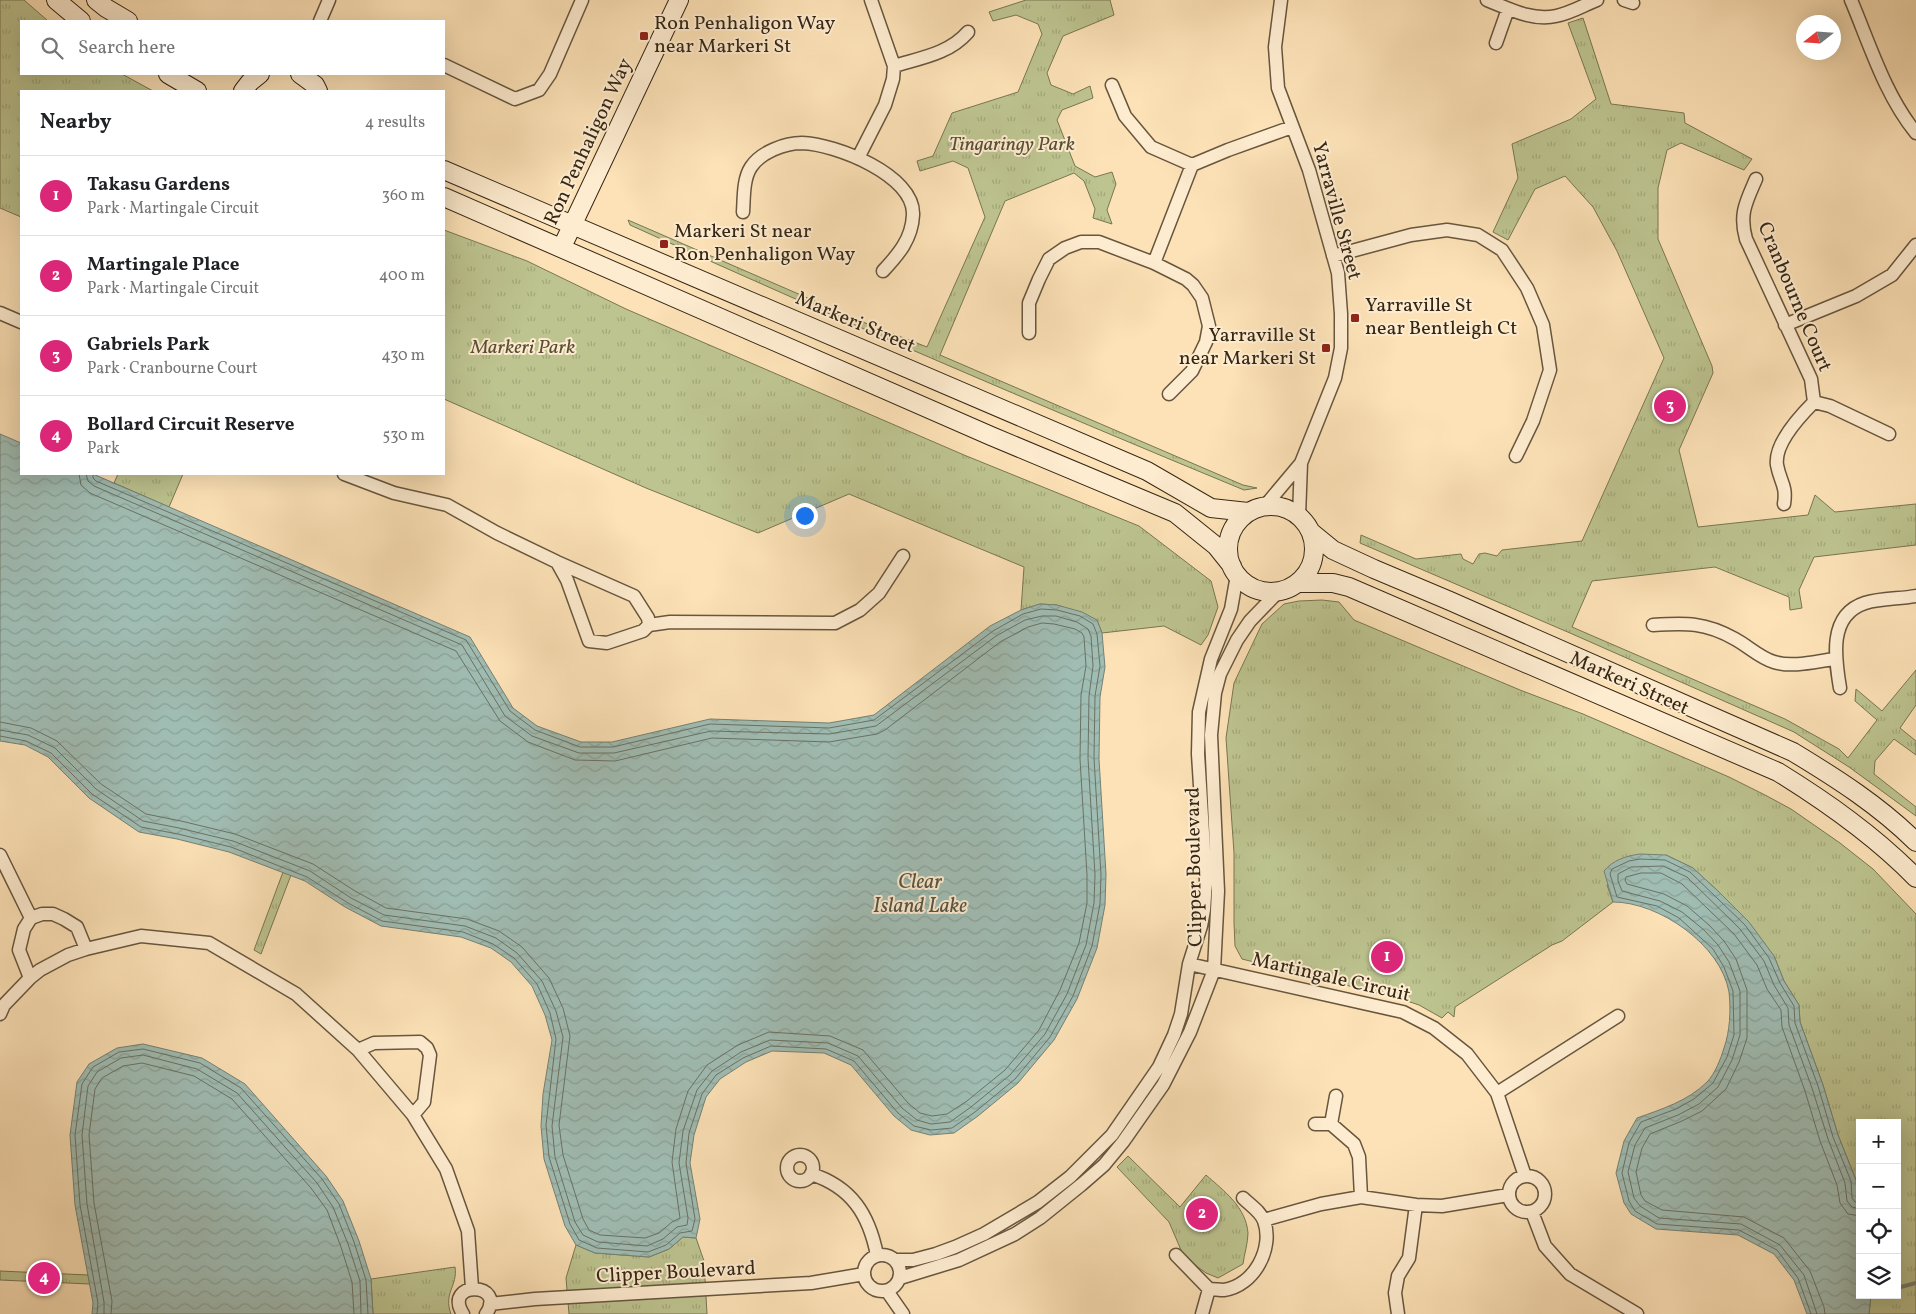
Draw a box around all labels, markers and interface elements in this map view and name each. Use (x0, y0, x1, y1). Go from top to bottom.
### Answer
place label: Ron Penhaligon Way near Markeri St (654, 10, 836, 61)
north arrow (1796, 15, 1841, 60)
search box (20, 20, 445, 75)
marker: Ron Penhaligon Way near Markeri St (638, 30, 650, 42)
icon: search (38, 34, 66, 62)
text: Search here (78, 35, 175, 61)
street label: Ron Penhaligon Way (538, 54, 640, 230)
text: Nearby (40, 108, 111, 137)
text: 4 results (365, 112, 425, 134)
park label: Tingaringy Park (949, 131, 1075, 159)
street label: Yarraville Street (1304, 139, 1368, 283)
text: Takasu Gardens (87, 172, 230, 198)
text: 1 (53, 185, 59, 207)
text: 360 m (382, 185, 425, 207)
text: Park · Martingale Circuit (87, 198, 259, 220)
place label: Markeri St near Ron Penhaligon Way (674, 218, 856, 269)
street label: Cranbourne Court (1750, 218, 1838, 376)
marker: Markeri St near Ron Penhaligon Way (658, 238, 670, 250)
text: Martingale Place (87, 252, 239, 278)
text: 2 (52, 265, 60, 287)
text: 400 m (379, 265, 425, 287)
text: Park · Martingale Circuit (87, 278, 259, 300)
street label: Markeri Street (791, 285, 919, 361)
place label: Yarraville St near Bentleigh Ct (1365, 292, 1517, 343)
marker: Yarraville St near Bentleigh Ct (1349, 312, 1361, 324)
place label: Yarraville St near Markeri St (1179, 322, 1316, 373)
text: Gabriels Park (87, 332, 209, 358)
park label: Markeri Park (470, 334, 575, 362)
marker: Yarraville St near Markeri St (1320, 342, 1332, 354)
text: 3 (52, 345, 60, 367)
text: 430 m (381, 345, 425, 367)
text: Park · Cranbourne Court (87, 358, 258, 380)
pin: 3 (1654, 387, 1686, 425)
text: Bollard Circuit Reserve (87, 412, 294, 438)
text: 4 (51, 425, 61, 447)
text: 530 m (382, 425, 425, 447)
text: Park (87, 438, 120, 460)
your location (792, 503, 818, 529)
street label: Markeri Street (1565, 645, 1693, 723)
street label: Clipper Boulevard (1180, 787, 1210, 947)
water label: Clear Island Lake (873, 868, 967, 921)
pin: 1 (1371, 938, 1403, 976)
street label: Martingale Circuit (1249, 946, 1413, 1010)
map controls (1856, 1119, 1901, 1299)
button: + (1856, 1119, 1901, 1164)
button: − (1856, 1164, 1901, 1209)
pin: 2 (1186, 1195, 1218, 1233)
button: locate (1856, 1209, 1901, 1254)
button: layers (1856, 1254, 1901, 1299)
street label: Clipper Boulevard (596, 1255, 756, 1291)
pin: 4 (28, 1259, 60, 1297)

